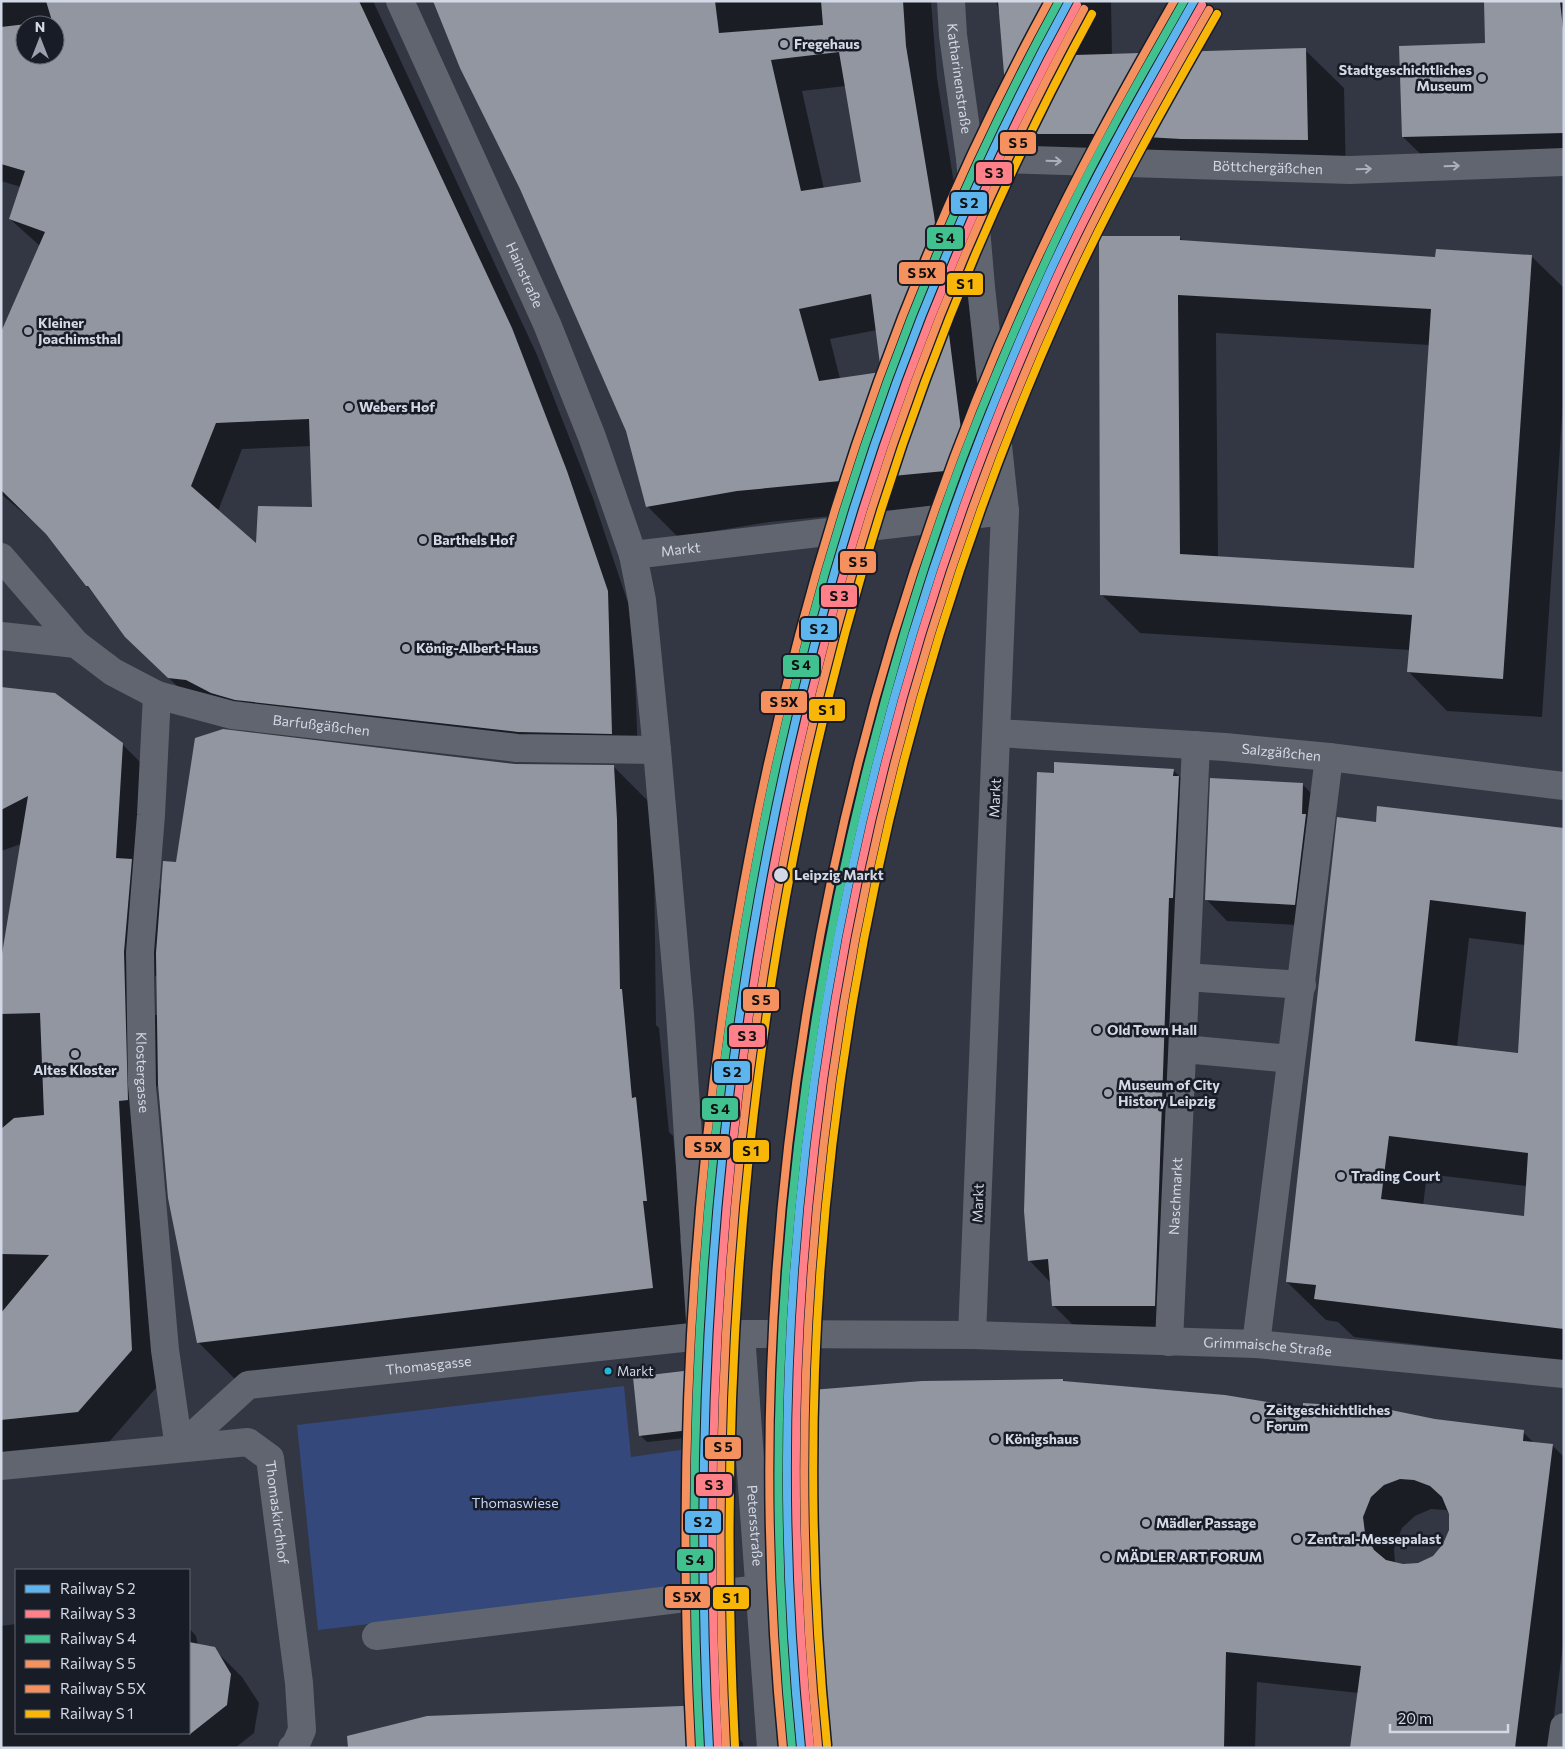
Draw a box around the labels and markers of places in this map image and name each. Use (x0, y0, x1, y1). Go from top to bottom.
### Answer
place label: Fregehaus (794, 35, 860, 52)
marker: Fregehaus (778, 38, 790, 50)
place label: Stadtgeschichtliches Museum (1339, 61, 1472, 94)
marker: Stadtgeschichtliches Museum (1476, 72, 1488, 84)
place label: Kleiner Joachimsthal (38, 314, 121, 347)
marker: Kleiner Joachimsthal (22, 325, 34, 337)
place label: Webers Hof (359, 398, 435, 415)
marker: Webers Hof (343, 401, 355, 413)
place label: Barthels Hof (433, 531, 515, 548)
marker: Barthels Hof (417, 534, 429, 546)
place label: König-Albert-Haus (416, 639, 539, 656)
marker: König-Albert-Haus (400, 642, 412, 654)
marker: Leipzig Markt (772, 866, 790, 884)
place label: Leipzig Markt (794, 866, 884, 883)
place label: Old Town Hall (1107, 1021, 1197, 1038)
marker: Old Town Hall (1091, 1024, 1103, 1036)
marker: Altes Kloster (69, 1048, 81, 1060)
place label: Altes Kloster (33, 1061, 117, 1078)
place label: Museum of City History Leipzig (1118, 1076, 1220, 1109)
marker: Museum of City History Leipzig (1102, 1087, 1114, 1099)
place label: Trading Court (1351, 1167, 1440, 1184)
marker: Trading Court (1335, 1170, 1347, 1182)
place label: Markt (617, 1363, 654, 1379)
marker: Markt (603, 1366, 613, 1376)
place label: Zeitgeschichtliches Forum (1266, 1401, 1391, 1434)
marker: Zeitgeschichtliches Forum (1250, 1412, 1262, 1424)
place label: Königshaus (1005, 1430, 1079, 1447)
marker: Königshaus (989, 1433, 1001, 1445)
place label: Mädler Passage (1156, 1514, 1256, 1531)
marker: Mädler Passage (1140, 1517, 1152, 1529)
place label: Zentral-Messepalast (1307, 1530, 1441, 1547)
marker: Zentral-Messepalast (1291, 1533, 1303, 1545)
place label: MÄDLER ART FORUM (1116, 1548, 1262, 1565)
marker: MÄDLER ART FORUM (1100, 1551, 1112, 1563)

